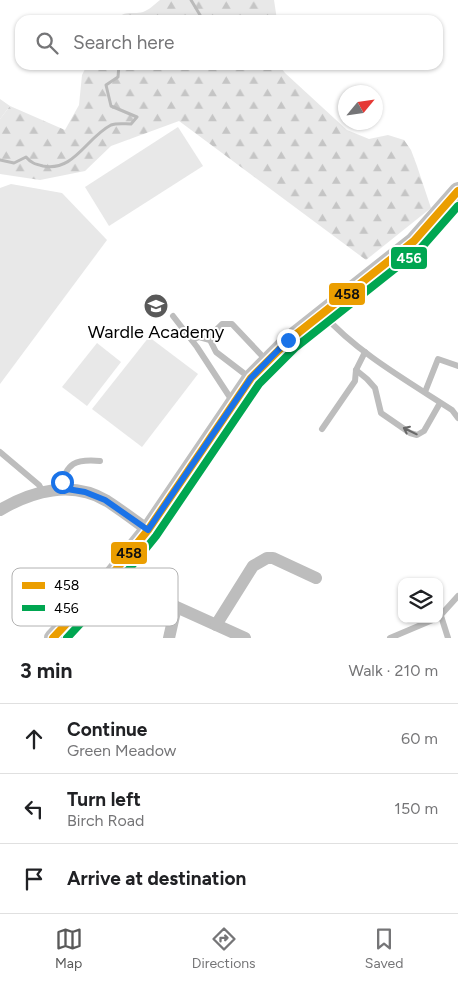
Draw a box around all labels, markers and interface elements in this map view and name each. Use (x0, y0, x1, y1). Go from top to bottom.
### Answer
search box (15, 15, 443, 70)
icon: search (33, 29, 61, 57)
text: Search here (73, 31, 175, 54)
north arrow (338, 85, 383, 130)
line badge: 456 (390, 246, 428, 270)
text: 456 (396, 250, 422, 267)
line badge: 458 (328, 282, 366, 306)
text: 458 (334, 286, 360, 303)
school or university icon: Wardle Academy (143, 293, 169, 319)
place label: Wardle Academy (88, 321, 225, 343)
route end (277, 329, 300, 352)
one-way arrow (403, 426, 418, 435)
route start (51, 471, 74, 494)
line badge: 458 (110, 541, 148, 565)
text: 458 (116, 545, 142, 562)
legend (12, 568, 178, 626)
text: 458 (54, 577, 79, 594)
map controls (398, 578, 443, 623)
button: layers (398, 578, 443, 623)
text: 456 (54, 600, 79, 617)
text: 3 min (20, 658, 72, 683)
text: Walk · 210 m (349, 661, 438, 680)
text: Continue (67, 718, 147, 741)
icon: ahead (20, 725, 48, 753)
text: 60 m (401, 729, 438, 748)
text: Green Meadow (67, 741, 176, 760)
text: Turn left (67, 788, 141, 811)
icon: left (20, 795, 48, 823)
text: 150 m (394, 799, 438, 818)
text: Birch Road (67, 811, 144, 830)
icon: arrive (20, 865, 48, 893)
text: Arrive at destination (67, 867, 246, 890)
tab: Map (55, 925, 83, 972)
tab: Directions (192, 925, 256, 972)
tab: Saved (365, 925, 403, 972)

